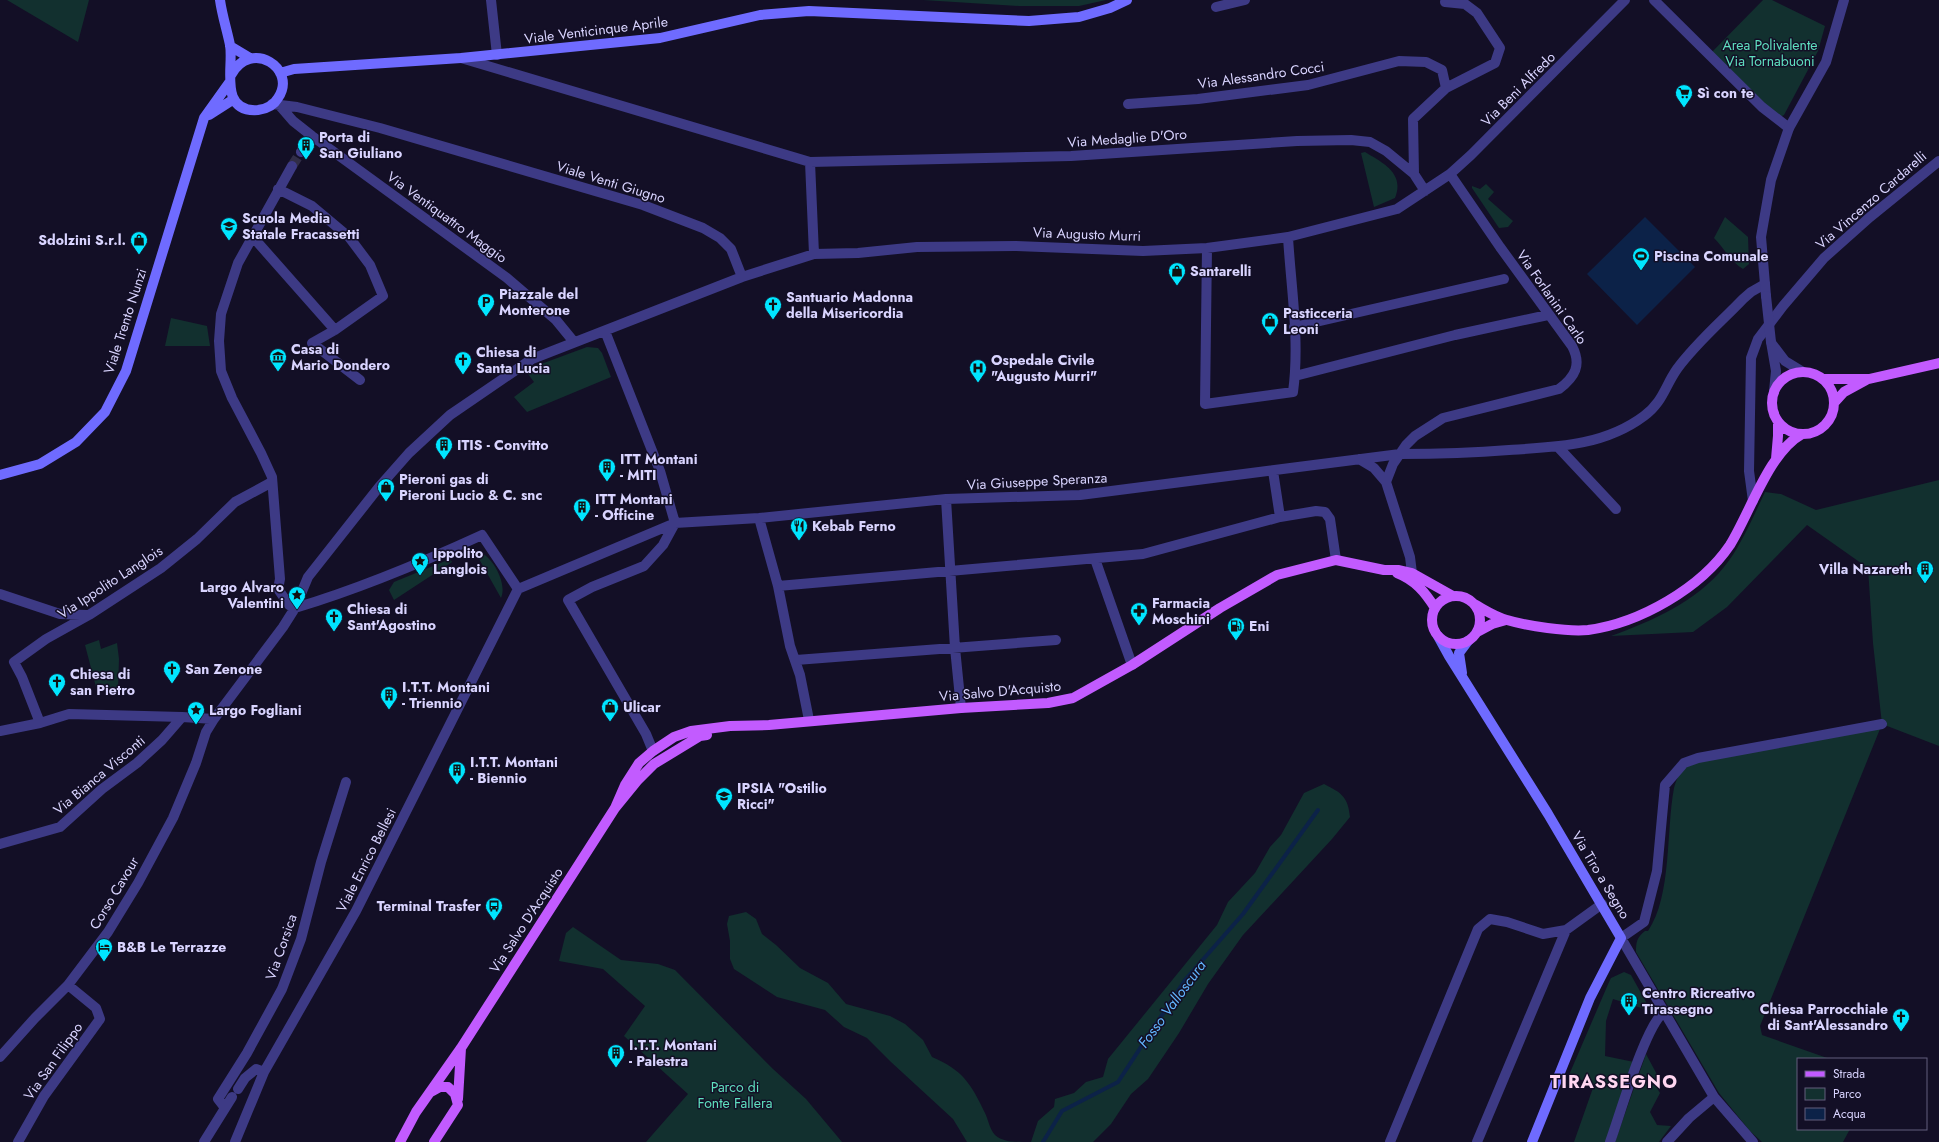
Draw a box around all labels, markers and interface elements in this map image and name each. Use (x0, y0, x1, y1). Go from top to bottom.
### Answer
street label: Viale Venticinque Aprile (523, 11, 669, 49)
park label: Area Polivalente Via Tornabuoni (1723, 35, 1817, 71)
street label: Via Beni Alfredo (1476, 47, 1560, 131)
street label: Via Alessandro Cocci (1196, 56, 1326, 94)
supermarket icon: Sì con te (1674, 83, 1694, 108)
place label: Sì con te (1697, 83, 1754, 103)
street label: Via Medaglie D'Oro (1067, 124, 1188, 152)
place label: Porta di San Giuliano (319, 127, 402, 163)
building icon: Porta di San Giuliano (296, 135, 316, 160)
street label: Via Vincenzo Cardarelli (1811, 146, 1931, 254)
street label: Viale Venti Giugno (554, 156, 668, 208)
street label: Via Ventiquattro Maggio (383, 167, 511, 268)
place label: Scuola Media Statale Fracassetti (242, 208, 360, 244)
school or university icon: Scuola Media Statale Fracassetti (219, 216, 239, 241)
street label: Via Augusto Murri (1033, 222, 1141, 246)
place label: Sdolzini S.r.l. (38, 230, 126, 250)
shop icon: Sdolzini S.r.l. (129, 230, 149, 255)
street label: Via Forlanini Carlo (1512, 246, 1592, 348)
sports icon: Piscina Comunale (1631, 246, 1651, 271)
place label: Piscina Comunale (1654, 246, 1769, 266)
shop icon: Santarelli (1167, 261, 1187, 286)
place label: Santarelli (1190, 261, 1251, 281)
street label: Viale Trento Nunzi (99, 266, 151, 376)
place label: Piazzale del Monterone (499, 284, 578, 320)
place label: Santuario Madonna della Misericordia (786, 287, 913, 323)
parking icon: Piazzale del Monterone (476, 292, 496, 317)
church icon: Santuario Madonna della Misericordia (763, 295, 783, 320)
place label: Pasticceria Leoni (1283, 303, 1353, 339)
shop icon: Pasticceria Leoni (1260, 311, 1280, 336)
place label: Casa di Mario Dondero (291, 339, 390, 375)
place label: Chiesa di Santa Lucia (476, 342, 550, 378)
museum icon: Casa di Mario Dondero (268, 347, 288, 372)
church icon: Chiesa di Santa Lucia (453, 350, 473, 375)
place label: Ospedale Civile "Augusto Murri" (991, 350, 1097, 386)
hospital icon: Ospedale Civile "Augusto Murri" (968, 358, 988, 383)
building icon: ITIS - Convitto (434, 435, 454, 460)
place label: ITIS - Convitto (457, 435, 549, 455)
place label: ITT Montani - MITI (620, 449, 698, 485)
building icon: ITT Montani - MITI (597, 457, 617, 482)
street label: Via Giuseppe Speranza (966, 467, 1108, 495)
place label: Pieroni gas di Pieroni Lucio & C. snc (399, 469, 542, 505)
shop icon: Pieroni gas di Pieroni Lucio & C. snc (376, 477, 396, 502)
place label: ITT Montani - Officine (595, 489, 673, 525)
building icon: ITT Montani - Officine (572, 497, 592, 522)
restaurant icon: Kebab Ferno (789, 516, 809, 541)
place label: Kebab Ferno (812, 516, 896, 536)
street label: Via Ippolito Langlois (54, 540, 167, 623)
place label: Ippolito Langlois (433, 543, 487, 579)
place icon: Ippolito Langlois (410, 551, 430, 576)
place label: Villa Nazareth (1818, 559, 1912, 579)
building icon: Villa Nazareth (1915, 559, 1935, 584)
place label: Largo Alvaro Valentini (200, 577, 284, 613)
place icon: Largo Alvaro Valentini (287, 585, 307, 610)
place label: Farmacia Moschini (1152, 593, 1210, 629)
place label: Chiesa di Sant'Agostino (347, 599, 436, 635)
pharmacy icon: Farmacia Moschini (1129, 601, 1149, 626)
church icon: Chiesa di Sant'Agostino (324, 607, 344, 632)
fuel station icon: Eni (1226, 616, 1246, 641)
place label: Eni (1249, 616, 1269, 636)
church icon: San Zenone (162, 659, 182, 684)
place label: San Zenone (185, 659, 262, 679)
place label: Chiesa di san Pietro (70, 664, 135, 700)
church icon: Chiesa di san Pietro (47, 672, 67, 697)
street label: Via Salvo D'Acquisto (938, 676, 1062, 706)
place label: I.T.T. Montani - Triennio (402, 677, 490, 713)
building icon: I.T.T. Montani - Triennio (379, 685, 399, 710)
shop icon: Ulicar (600, 697, 620, 722)
place label: Ulicar (623, 697, 661, 717)
place icon: Largo Fogliani (186, 700, 206, 725)
place label: Largo Fogliani (209, 700, 302, 720)
street label: Via Bianca Visconti (49, 731, 149, 819)
place label: I.T.T. Montani - Biennio (470, 752, 558, 788)
building icon: I.T.T. Montani - Biennio (447, 760, 467, 785)
place label: IPSIA "Ostilio Ricci" (737, 778, 827, 814)
school or university icon: IPSIA "Ostilio Ricci" (714, 786, 734, 811)
street label: Viale Enrico Bellesi (331, 805, 401, 915)
street label: Via Tiro a Segno (1567, 827, 1635, 923)
street label: Corso Cavour (84, 853, 144, 933)
street label: Via Salvo D'Acquisto (484, 863, 568, 977)
place label: Terminal Trasfer (377, 896, 481, 916)
bus stop icon: Terminal Trasfer (484, 896, 504, 921)
street label: Via Corsica (260, 911, 302, 983)
hotel icon: B&B Le Terrazze (94, 937, 114, 962)
place label: B&B Le Terrazze (117, 937, 226, 957)
water label: Fosso Valloscura (1133, 955, 1212, 1052)
place label: Centro Ricreativo Tirassegno (1642, 983, 1755, 1019)
building icon: Centro Ricreativo Tirassegno (1619, 991, 1639, 1016)
place label: Chiesa Parrocchiale di Sant'Alessandro (1760, 999, 1888, 1035)
church icon: Chiesa Parrocchiale di Sant'Alessandro (1891, 1007, 1911, 1032)
street label: Via San Filippo (19, 1018, 87, 1104)
place label: I.T.T. Montani - Palestra (629, 1035, 717, 1071)
building icon: I.T.T. Montani - Palestra (606, 1043, 626, 1068)
legend (1797, 1058, 1927, 1130)
text: Strada (1833, 1065, 1865, 1083)
district label: TIRASSEGNO (1550, 1069, 1678, 1095)
park label: Parco di Fonte Fallera (698, 1077, 772, 1113)
text: Parco (1833, 1085, 1862, 1103)
text: Acqua (1833, 1105, 1866, 1123)

